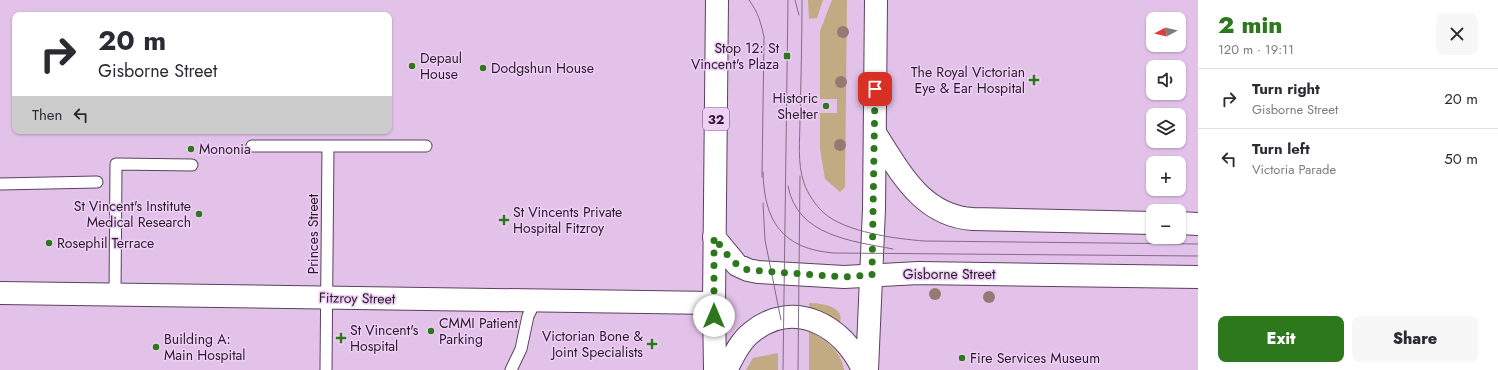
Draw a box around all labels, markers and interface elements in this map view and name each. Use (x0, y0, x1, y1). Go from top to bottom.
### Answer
text: 2 min (1218, 7, 1282, 42)
north arrow (1146, 12, 1186, 52)
map controls (1146, 12, 1186, 244)
button: close (1436, 13, 1478, 55)
text: 20 m (98, 20, 166, 61)
icon: right (32, 28, 84, 80)
place label: Stop 12: St Vincent's Plaza (691, 38, 780, 74)
text: 120 m · 19:11 (1218, 40, 1294, 59)
place label: Depaul House (420, 48, 462, 84)
marker: Stop 12: St Vincent's Plaza (782, 51, 792, 61)
text: Gisborne Street (98, 58, 217, 84)
place label: Dodgshun House (491, 58, 594, 78)
button: sound (1146, 60, 1186, 100)
marker: Depaul House (407, 61, 417, 71)
place label: The Royal Victorian Eye & Ear Hospital (911, 62, 1025, 98)
marker: Dodgshun House (478, 63, 488, 73)
pin (858, 72, 892, 106)
marker: The Royal Victorian Eye & Ear Hospital (1028, 74, 1040, 86)
icon: arrive (864, 78, 886, 100)
text: Turn right (1252, 78, 1320, 100)
place label: Historic Shelter (773, 88, 818, 124)
icon: right (1218, 88, 1240, 110)
text: 20 m (1444, 88, 1478, 110)
text: Gisborne Street (1252, 100, 1338, 119)
marker: Historic Shelter (821, 101, 831, 111)
text: Then (32, 104, 62, 126)
icon: left (70, 104, 92, 126)
road number: 32 (703, 108, 729, 130)
button: layers (1146, 108, 1186, 148)
text: Turn left (1252, 138, 1310, 160)
place label: Mononia (199, 139, 251, 159)
marker: Mononia (186, 144, 196, 154)
icon: left (1218, 148, 1240, 170)
text: 50 m (1444, 148, 1478, 170)
button: + (1146, 156, 1186, 196)
text: Victoria Parade (1252, 160, 1336, 179)
street label: Princes Street (303, 193, 323, 274)
place label: St Vincent's Institute Medical Research (74, 196, 191, 232)
place label: St Vincents Private Hospital Fitzroy (513, 202, 622, 238)
button: − (1146, 204, 1186, 244)
marker: St Vincent's Institute Medical Research (194, 209, 204, 219)
marker: St Vincents Private Hospital Fitzroy (498, 214, 510, 226)
place label: Rosephil Terrace (57, 233, 154, 253)
marker: Rosephil Terrace (44, 238, 54, 248)
street label: Gisborne Street (903, 264, 996, 284)
street label: Fitzroy Street (319, 287, 396, 309)
position arrow (693, 295, 735, 337)
place label: CMMI Patient Parking (439, 313, 518, 349)
button: Exit (1218, 316, 1344, 362)
button: Share (1352, 316, 1478, 362)
place label: St Vincent's Hospital (350, 320, 419, 356)
marker: CMMI Patient Parking (426, 326, 436, 336)
place label: Victorian Bone & Joint Specialists (542, 326, 644, 362)
place label: Building A: Main Hospital (164, 329, 246, 365)
marker: St Vincent's Hospital (335, 332, 347, 344)
marker: Victorian Bone & Joint Specialists (646, 338, 658, 350)
marker: Building A: Main Hospital (151, 342, 161, 352)
place label: Fire Services Museum (970, 348, 1100, 368)
marker: Fire Services Museum (957, 353, 967, 363)

